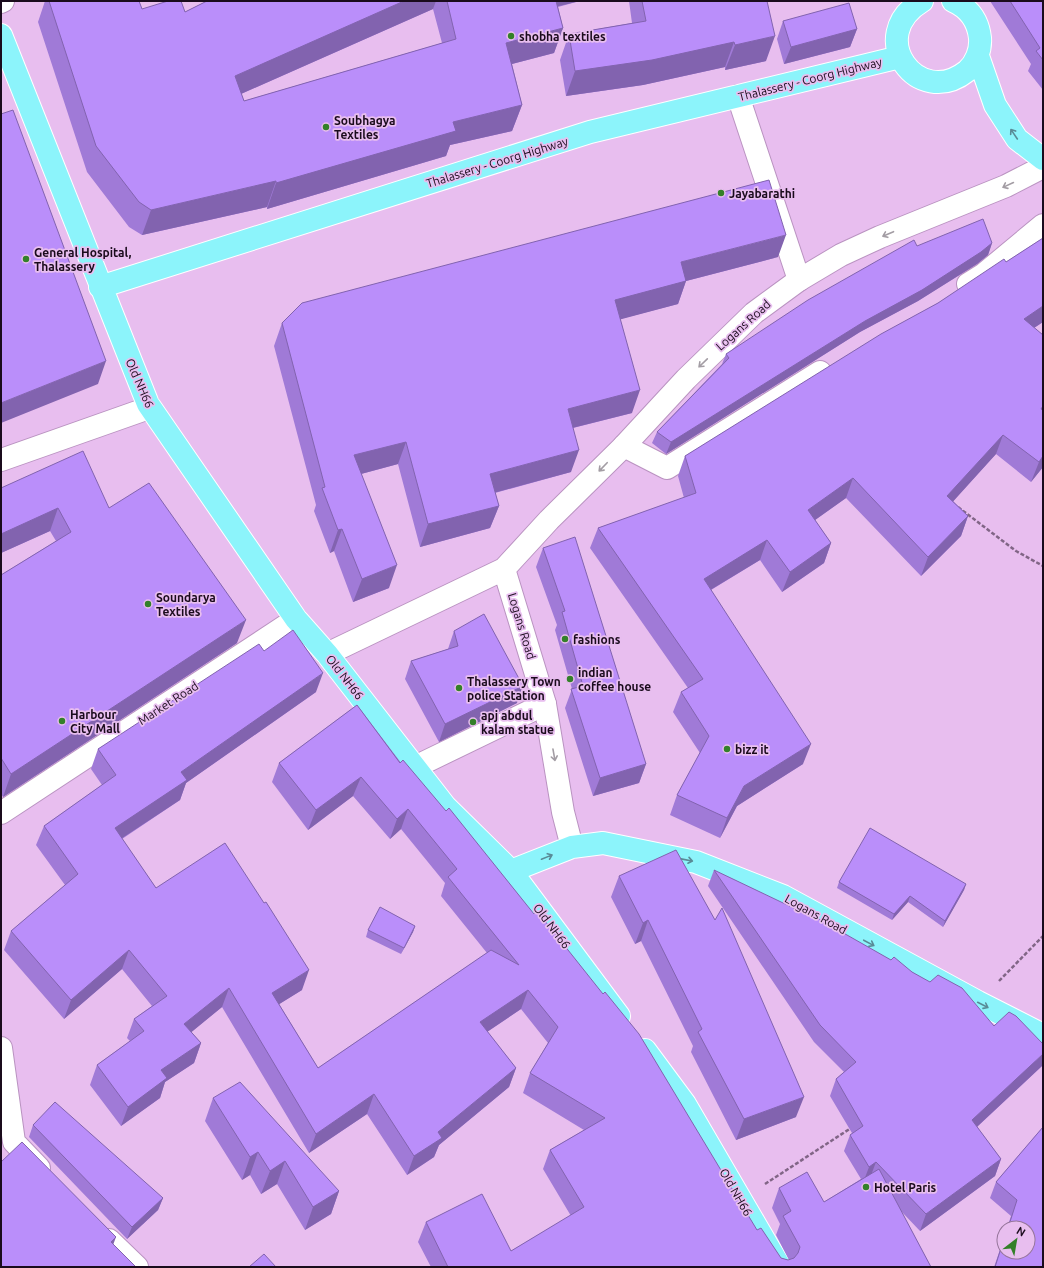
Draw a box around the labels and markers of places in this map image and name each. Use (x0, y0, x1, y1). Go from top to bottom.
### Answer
place label: shobha textiles (519, 30, 606, 43)
marker: shobha textiles (506, 31, 516, 41)
place label: Soubhagya Textiles (334, 114, 396, 141)
marker: Soubhagya Textiles (321, 122, 331, 132)
place label: Jayabarathi (729, 187, 795, 200)
marker: Jayabarathi (716, 188, 726, 198)
place label: General Hospital, Thalassery (34, 246, 131, 273)
marker: General Hospital, Thalassery (21, 254, 31, 264)
place label: Soundarya Textiles (156, 591, 216, 618)
marker: Soundarya Textiles (143, 599, 153, 609)
place label: fashions (573, 633, 621, 646)
marker: fashions (560, 634, 570, 644)
place label: indian coffee house (578, 666, 651, 693)
marker: indian coffee house (565, 674, 575, 684)
place label: Thalassery Town police Station (467, 675, 561, 702)
marker: Thalassery Town police Station (454, 683, 464, 693)
place label: Harbour City Mall (70, 708, 120, 735)
place label: apj abdul kalam statue (481, 709, 554, 736)
marker: Harbour City Mall (57, 716, 67, 726)
marker: apj abdul kalam statue (468, 717, 478, 727)
place label: bizz it (735, 743, 769, 756)
marker: bizz it (722, 744, 732, 754)
place label: Hotel Paris (874, 1181, 936, 1194)
marker: Hotel Paris (861, 1182, 871, 1192)

